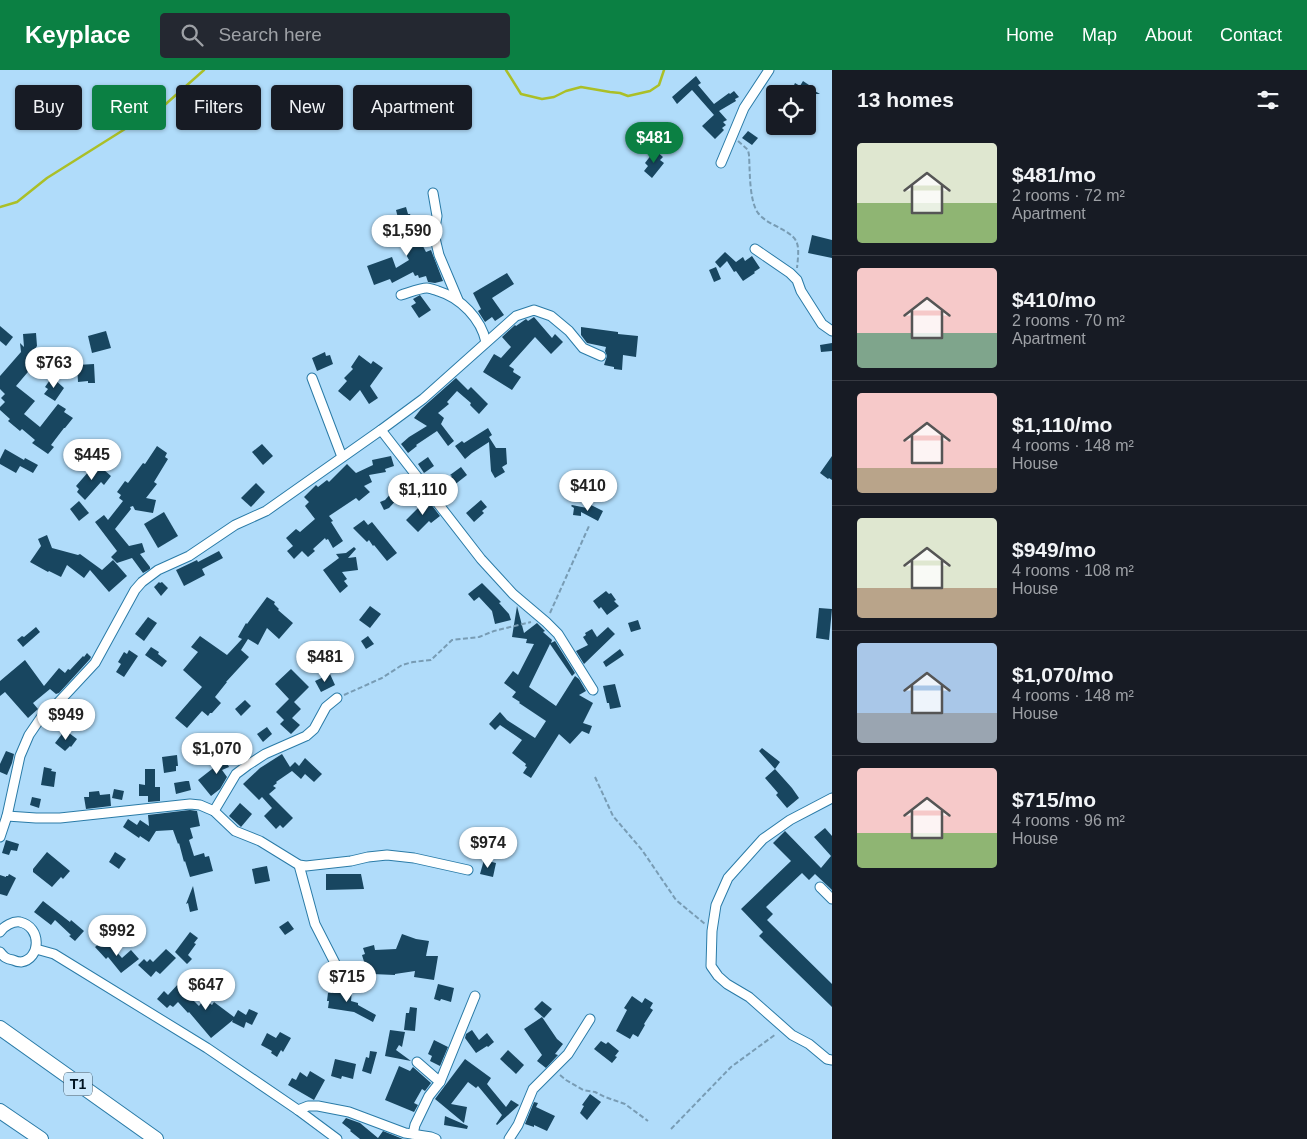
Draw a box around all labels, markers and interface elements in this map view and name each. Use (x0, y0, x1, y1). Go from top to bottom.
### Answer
search box (160, 13, 510, 58)
text: Keyplace (25, 21, 130, 48)
icon: search (178, 21, 206, 49)
text: Search here (218, 24, 322, 45)
text: Home (1006, 25, 1054, 45)
text: Map (1082, 25, 1117, 45)
text: About (1145, 25, 1192, 45)
text: Contact (1220, 25, 1282, 45)
chip: Buy (15, 85, 82, 130)
chip: Rent (92, 85, 166, 130)
chip: Filters (176, 85, 261, 130)
chip: New (271, 85, 343, 130)
chip: Apartment (353, 85, 472, 130)
map controls (766, 85, 816, 135)
button: locate (766, 85, 816, 135)
icon: filters (1254, 86, 1282, 114)
text: 13 homes (857, 88, 954, 111)
pin: $481 (624, 122, 684, 164)
text: $481 (636, 129, 672, 146)
icon: home (897, 163, 957, 223)
text: $481/mo (1012, 163, 1096, 186)
text: 2 rooms · 72 m² (1012, 187, 1125, 204)
text: Apartment (1012, 205, 1086, 222)
pin: $1,590 (366, 214, 448, 257)
text: $1,590 (383, 222, 431, 239)
icon: home (897, 288, 957, 348)
text: $410/mo (1012, 288, 1096, 311)
text: 2 rooms · 70 m² (1012, 312, 1125, 329)
text: Apartment (1012, 330, 1086, 347)
pin: $763 (24, 346, 84, 389)
text: $763 (36, 354, 72, 371)
icon: home (897, 413, 957, 473)
text: $1,110/mo (1012, 413, 1112, 436)
text: 4 rooms · 148 m² (1012, 437, 1134, 454)
pin: $445 (62, 438, 122, 481)
text: $445 (74, 446, 110, 463)
text: House (1012, 455, 1058, 472)
pin: $410 (558, 470, 618, 512)
pin: $1,110 (382, 474, 464, 516)
text: $410 (570, 477, 606, 494)
text: $1,110 (399, 481, 447, 498)
icon: home (897, 538, 957, 598)
text: $949/mo (1012, 538, 1096, 561)
text: 4 rooms · 108 m² (1012, 562, 1134, 579)
text: House (1012, 580, 1058, 597)
pin: $481 (295, 640, 355, 683)
text: $481 (307, 648, 343, 665)
icon: home (897, 663, 957, 723)
text: $1,070/mo (1012, 663, 1114, 686)
text: 4 rooms · 148 m² (1012, 687, 1134, 704)
pin: $949 (36, 698, 96, 741)
text: House (1012, 705, 1058, 722)
text: $949 (48, 706, 84, 723)
pin: $1,070 (176, 732, 258, 775)
text: $1,070 (193, 740, 241, 757)
icon: home (897, 788, 957, 848)
text: $715/mo (1012, 788, 1096, 811)
text: 4 rooms · 96 m² (1012, 812, 1125, 829)
pin: $974 (458, 826, 518, 869)
text: House (1012, 830, 1058, 847)
text: $974 (470, 834, 506, 851)
pin: $992 (87, 914, 147, 957)
text: $992 (99, 922, 135, 939)
pin: $715 (317, 960, 377, 1003)
pin: $647 (176, 968, 236, 1011)
text: $715 (329, 968, 365, 985)
text: $647 (188, 976, 224, 993)
road number: T1 (64, 1072, 92, 1096)

